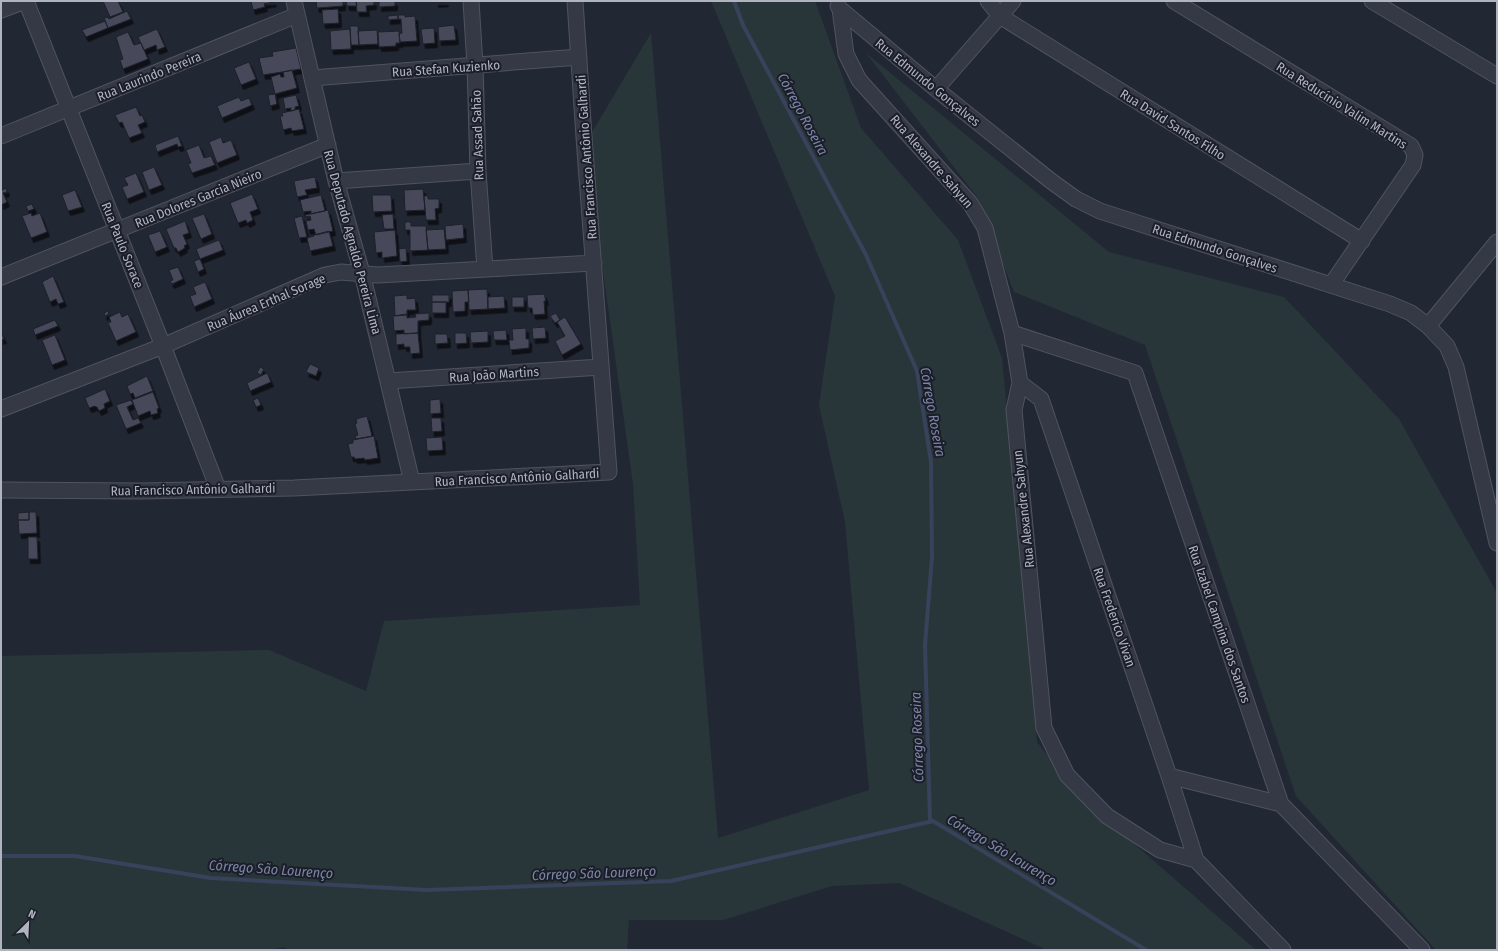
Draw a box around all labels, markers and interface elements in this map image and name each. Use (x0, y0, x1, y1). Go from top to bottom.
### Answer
street label: Rua Edmundo Gonçalves (872, 36, 983, 130)
street label: Rua Laurindo Pereira (95, 49, 203, 104)
street label: Rua Stefan Kuzienko (392, 57, 501, 80)
street label: Rua Reducínio Valim Martins (1274, 59, 1410, 152)
water label: Córrego Roseira (774, 70, 831, 158)
street label: Rua Francisco Antônio Galhardi (573, 74, 600, 240)
street label: Rua David Santos Filho (1118, 86, 1228, 163)
street label: Rua Assad Sahão (468, 89, 487, 180)
street label: Rua Alexandre Sahyun (887, 112, 976, 211)
street label: Rua Deputado Agnaldo Pereira Lima (321, 148, 384, 336)
street label: Rua Dolores Garcia Nieiro (133, 166, 264, 231)
street label: Rua Paulo Sorace (98, 200, 147, 290)
street label: Rua Edmundo Gonçalves (1150, 221, 1280, 276)
street label: Rua Áurea Erthal Sorage (205, 271, 328, 334)
street label: Rua João Martins (449, 364, 540, 385)
water label: Córrego Roseira (916, 366, 949, 458)
street label: Rua Alexandre Sahyun (1010, 449, 1037, 569)
street label: Rua Francisco Antônio Galhardi (434, 466, 600, 489)
street label: Rua Francisco Antônio Galhardi (110, 481, 276, 498)
street label: Rua Izabel Campina dos Santos (1185, 543, 1254, 705)
street label: Rua Frederico Vivan (1090, 565, 1139, 669)
water label: Córrego Roseira (907, 692, 928, 782)
water label: Córrego São Lourenço (944, 811, 1059, 890)
water label: Córrego São Lourenço (208, 857, 334, 882)
water label: Córrego São Lourenço (532, 863, 656, 884)
north arrow (8, 903, 48, 943)
text: N (26, 907, 38, 922)

